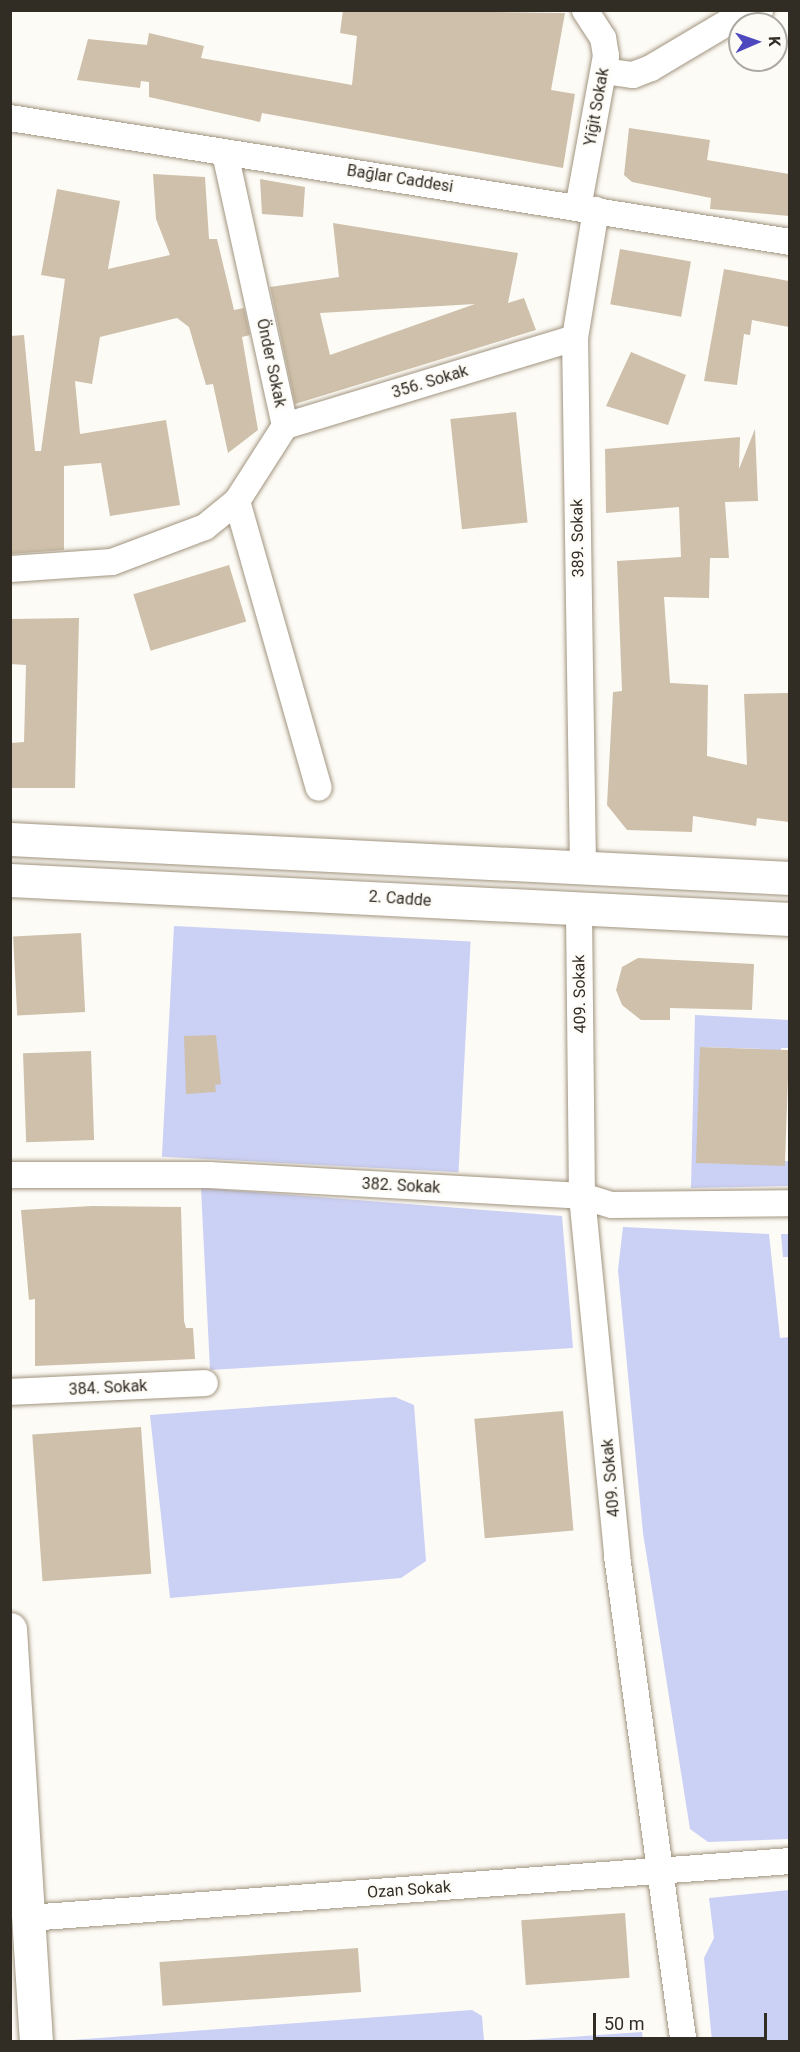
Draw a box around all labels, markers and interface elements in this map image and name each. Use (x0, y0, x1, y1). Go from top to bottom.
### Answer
north arrow (728, 12, 788, 72)
text: K (765, 36, 784, 47)
street label: Yiğit Sokak (581, 66, 613, 148)
street label: Bağlar Caddesi (345, 161, 455, 197)
street label: Önder Sokak (252, 317, 290, 409)
street label: 356. Sokak (390, 361, 470, 403)
street label: 389. Sokak (568, 498, 588, 578)
street label: 2. Cadde (368, 887, 432, 911)
street label: 409. Sokak (570, 954, 590, 1034)
street label: 382. Sokak (361, 1174, 441, 1198)
street label: 384. Sokak (68, 1376, 148, 1400)
street label: 409. Sokak (598, 1438, 624, 1518)
street label: Ozan Sokak (366, 1877, 452, 1903)
scale bar (596, 2001, 770, 2039)
text: 50 m (604, 2013, 644, 2034)

